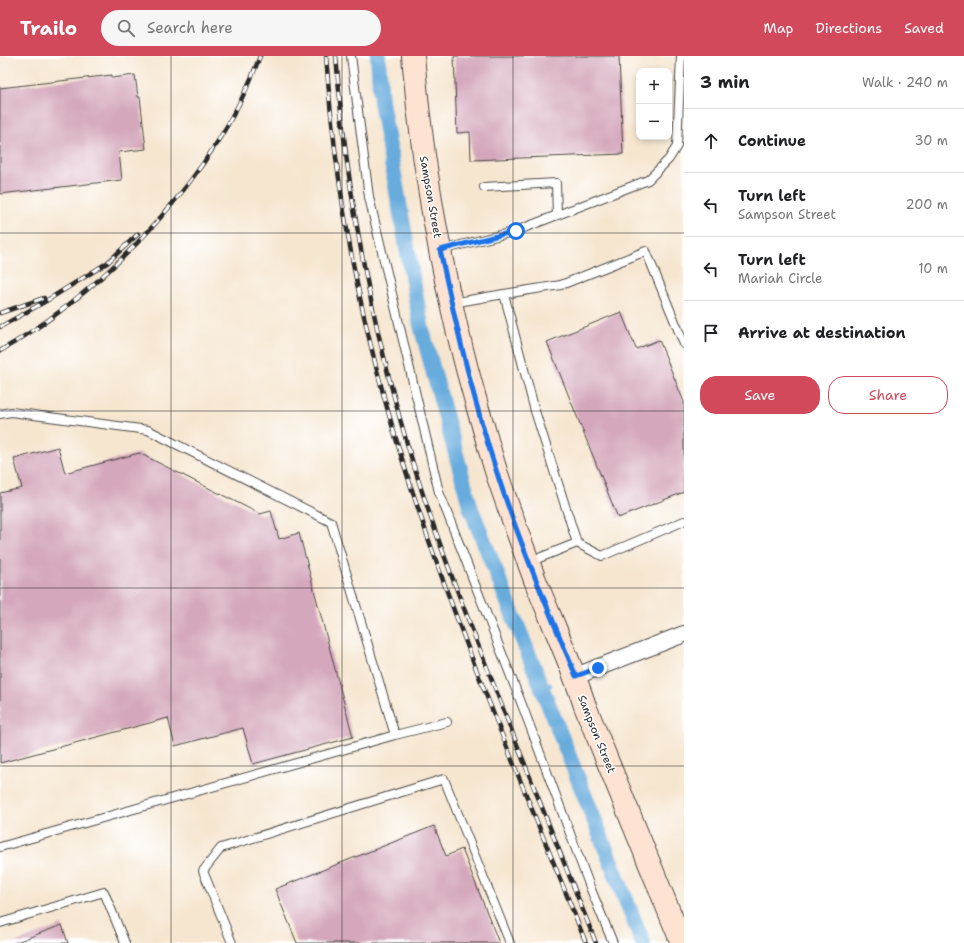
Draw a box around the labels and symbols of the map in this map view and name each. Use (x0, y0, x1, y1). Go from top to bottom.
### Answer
street label: Sampson Street (416, 155, 445, 239)
route start (507, 222, 525, 240)
route end (589, 659, 607, 677)
street label: Sampson Street (574, 693, 619, 776)

